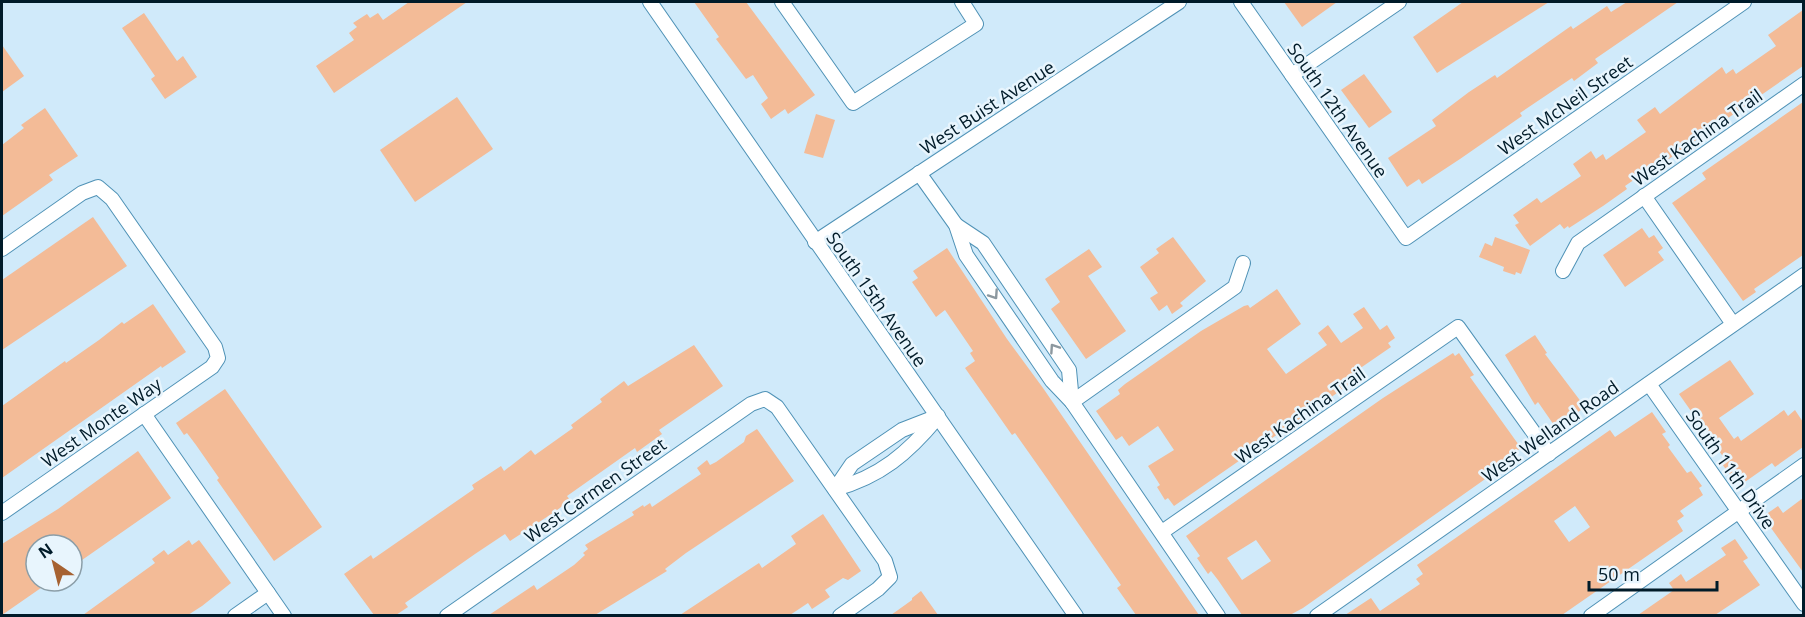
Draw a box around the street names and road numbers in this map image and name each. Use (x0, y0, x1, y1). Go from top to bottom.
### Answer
street label: South 12th Avenue (1282, 38, 1394, 182)
street label: West McNeil Street (1493, 50, 1637, 160)
street label: West Buist Avenue (915, 54, 1059, 160)
street label: West Kachina Trail (1627, 83, 1767, 191)
street label: South 15th Avenue (821, 227, 933, 371)
street label: West Kachina Trail (1230, 361, 1370, 469)
street label: West Monte Way (36, 371, 167, 472)
street label: West Welland Road (1477, 375, 1623, 487)
street label: South 11th Drive (1681, 405, 1781, 533)
street label: West Carmen Street (519, 432, 671, 548)

